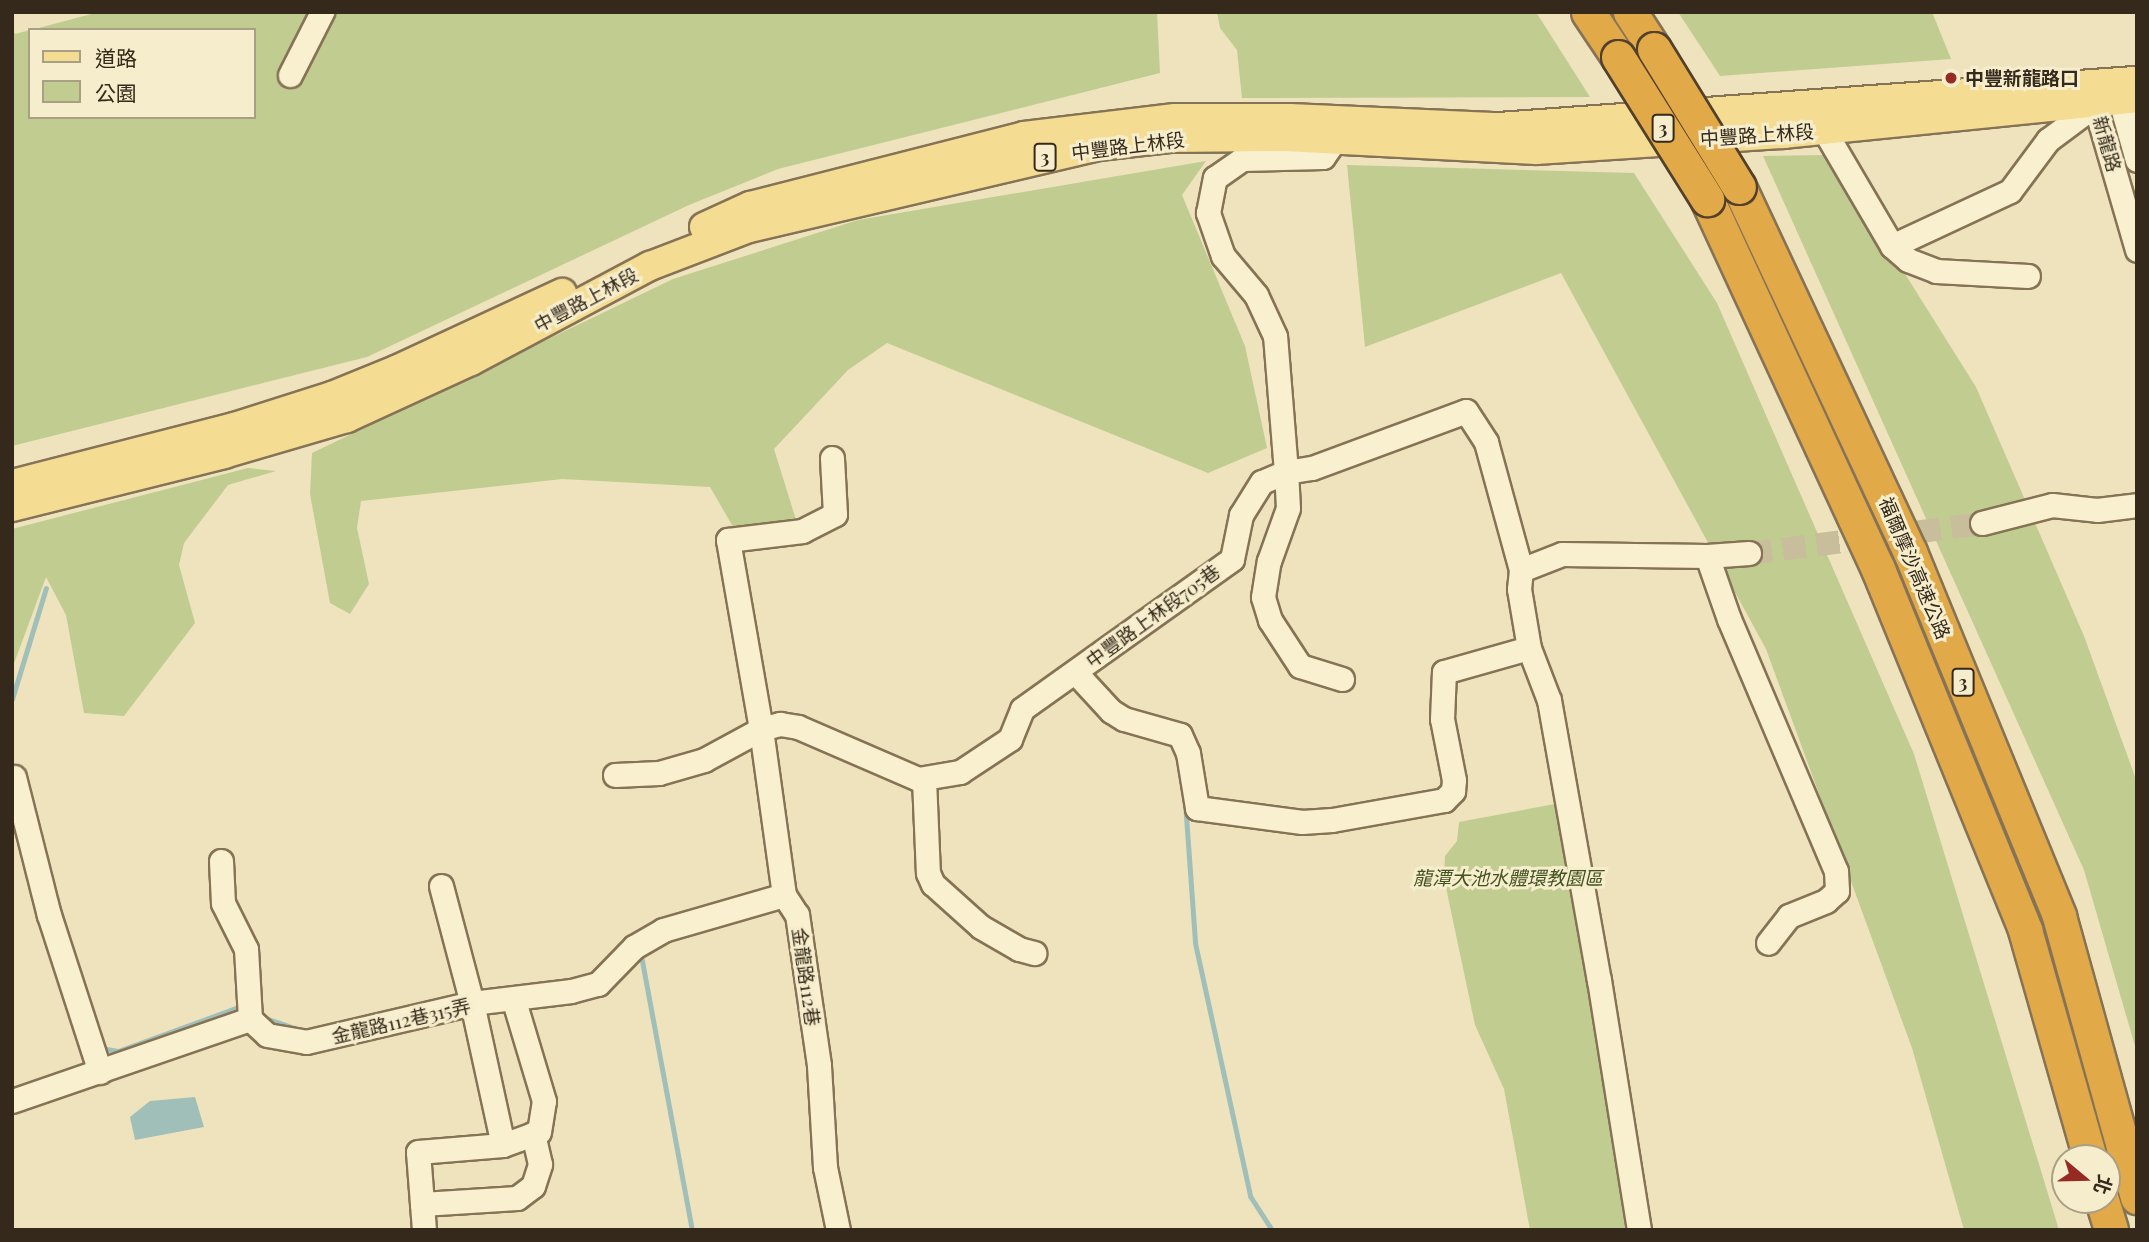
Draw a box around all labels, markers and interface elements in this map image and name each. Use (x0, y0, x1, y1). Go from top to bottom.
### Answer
legend (28, 28, 256, 119)
text: 道路 (95, 43, 137, 71)
place label: 中豐新龍路口 (1965, 67, 2079, 89)
marker: 中豐新龍路口 (1943, 70, 1959, 86)
text: 公園 (95, 78, 137, 106)
road number: 3 (1651, 113, 1675, 142)
street label: 新龍路 (2088, 113, 2126, 175)
street label: 中豐路上林段 (1699, 120, 1815, 150)
street label: 中豐路上林段 (1070, 128, 1186, 164)
road number: 3 (1033, 142, 1057, 172)
street label: 中豐路上林段 (530, 263, 642, 337)
street label: 福爾摩沙高速公路 (1875, 494, 1955, 642)
street label: 中豐路上林段705巷 (1082, 560, 1224, 672)
road number: 3 (1951, 668, 1975, 696)
park label: 龍潭大池水體環教園區 (1413, 867, 1603, 889)
street label: 金龍路112巷 (788, 926, 824, 1028)
street label: 金龍路112巷315弄 (330, 994, 472, 1048)
north arrow (2051, 1144, 2121, 1214)
text: 北 (2089, 1172, 2119, 1198)

